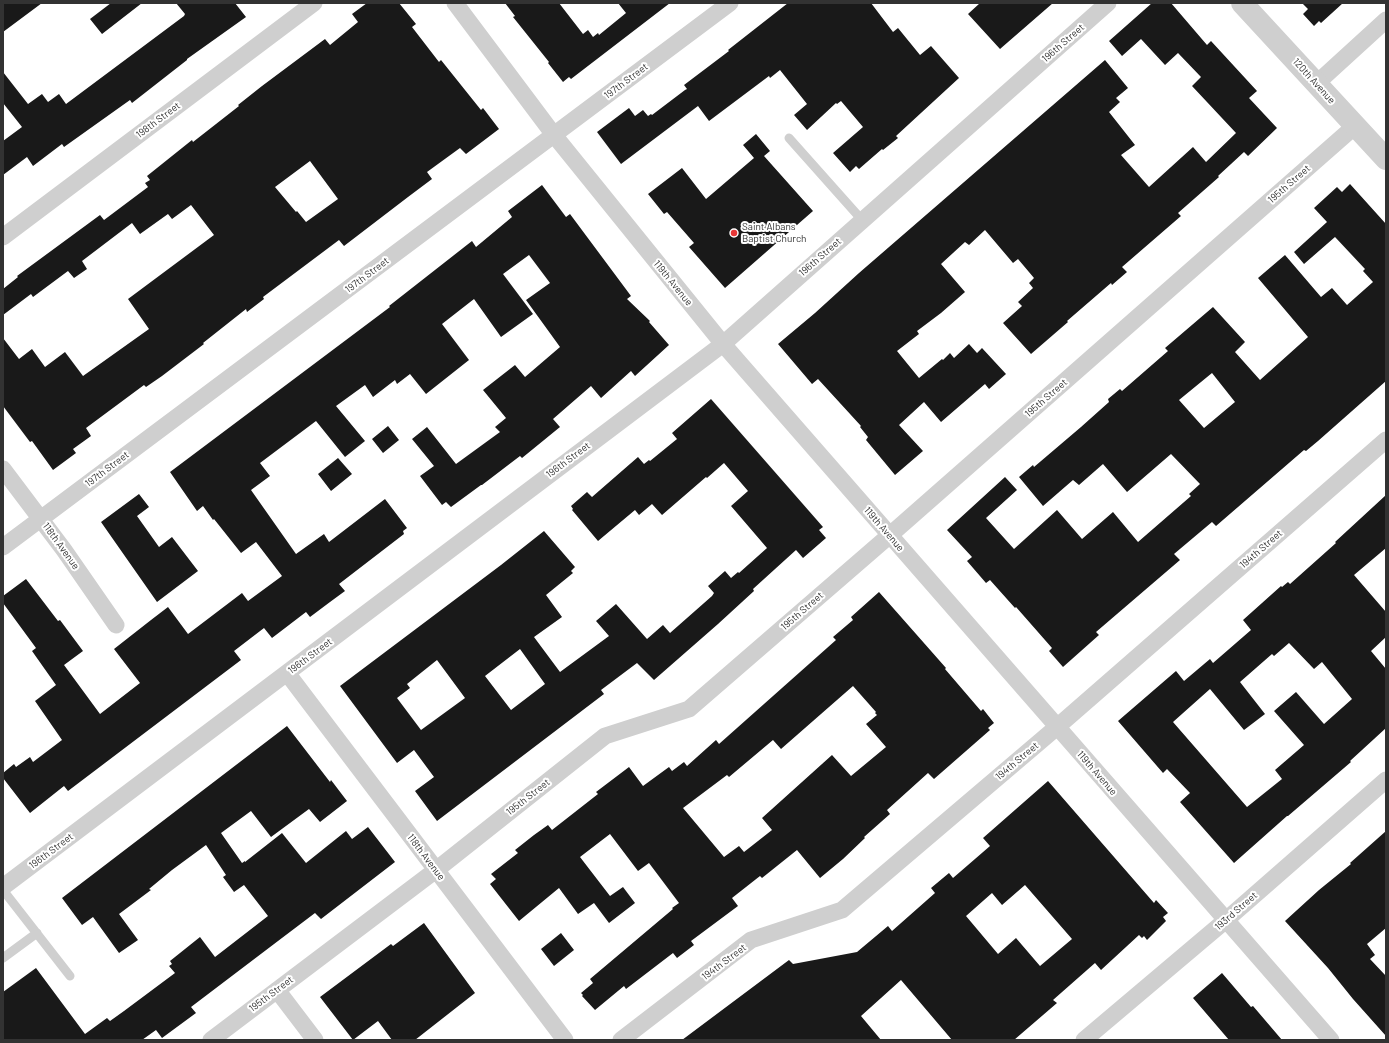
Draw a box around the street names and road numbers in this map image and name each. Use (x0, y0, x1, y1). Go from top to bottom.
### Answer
street label: 196th Street (1039, 21, 1087, 65)
street label: 120th Avenue (1290, 56, 1338, 106)
street label: 197th Street (602, 61, 650, 101)
street label: 198th Street (134, 99, 182, 141)
street label: 195th Street (1265, 162, 1313, 206)
street label: 196th Street (796, 235, 844, 279)
street label: 197th Street (343, 255, 391, 295)
street label: 119th Avenue (651, 258, 695, 308)
street label: 195th Street (1022, 376, 1070, 420)
street label: 196th Street (544, 440, 592, 480)
street label: 197th Street (83, 449, 131, 489)
street label: 119th Avenue (861, 504, 907, 554)
street label: 118th Avenue (40, 520, 82, 572)
street label: 194th Street (1237, 527, 1285, 571)
street label: 195th Street (778, 589, 826, 633)
street label: 196th Street (286, 636, 334, 676)
street label: 194th Street (993, 740, 1041, 782)
street label: 119th Avenue (1074, 748, 1120, 798)
street label: 195th Street (504, 776, 552, 818)
street label: 196th Street (27, 831, 75, 871)
street label: 118th Avenue (405, 831, 447, 883)
street label: 193rd Street (1212, 889, 1260, 933)
street label: 194th Street (699, 941, 749, 983)
street label: 195th Street (247, 974, 295, 1014)

